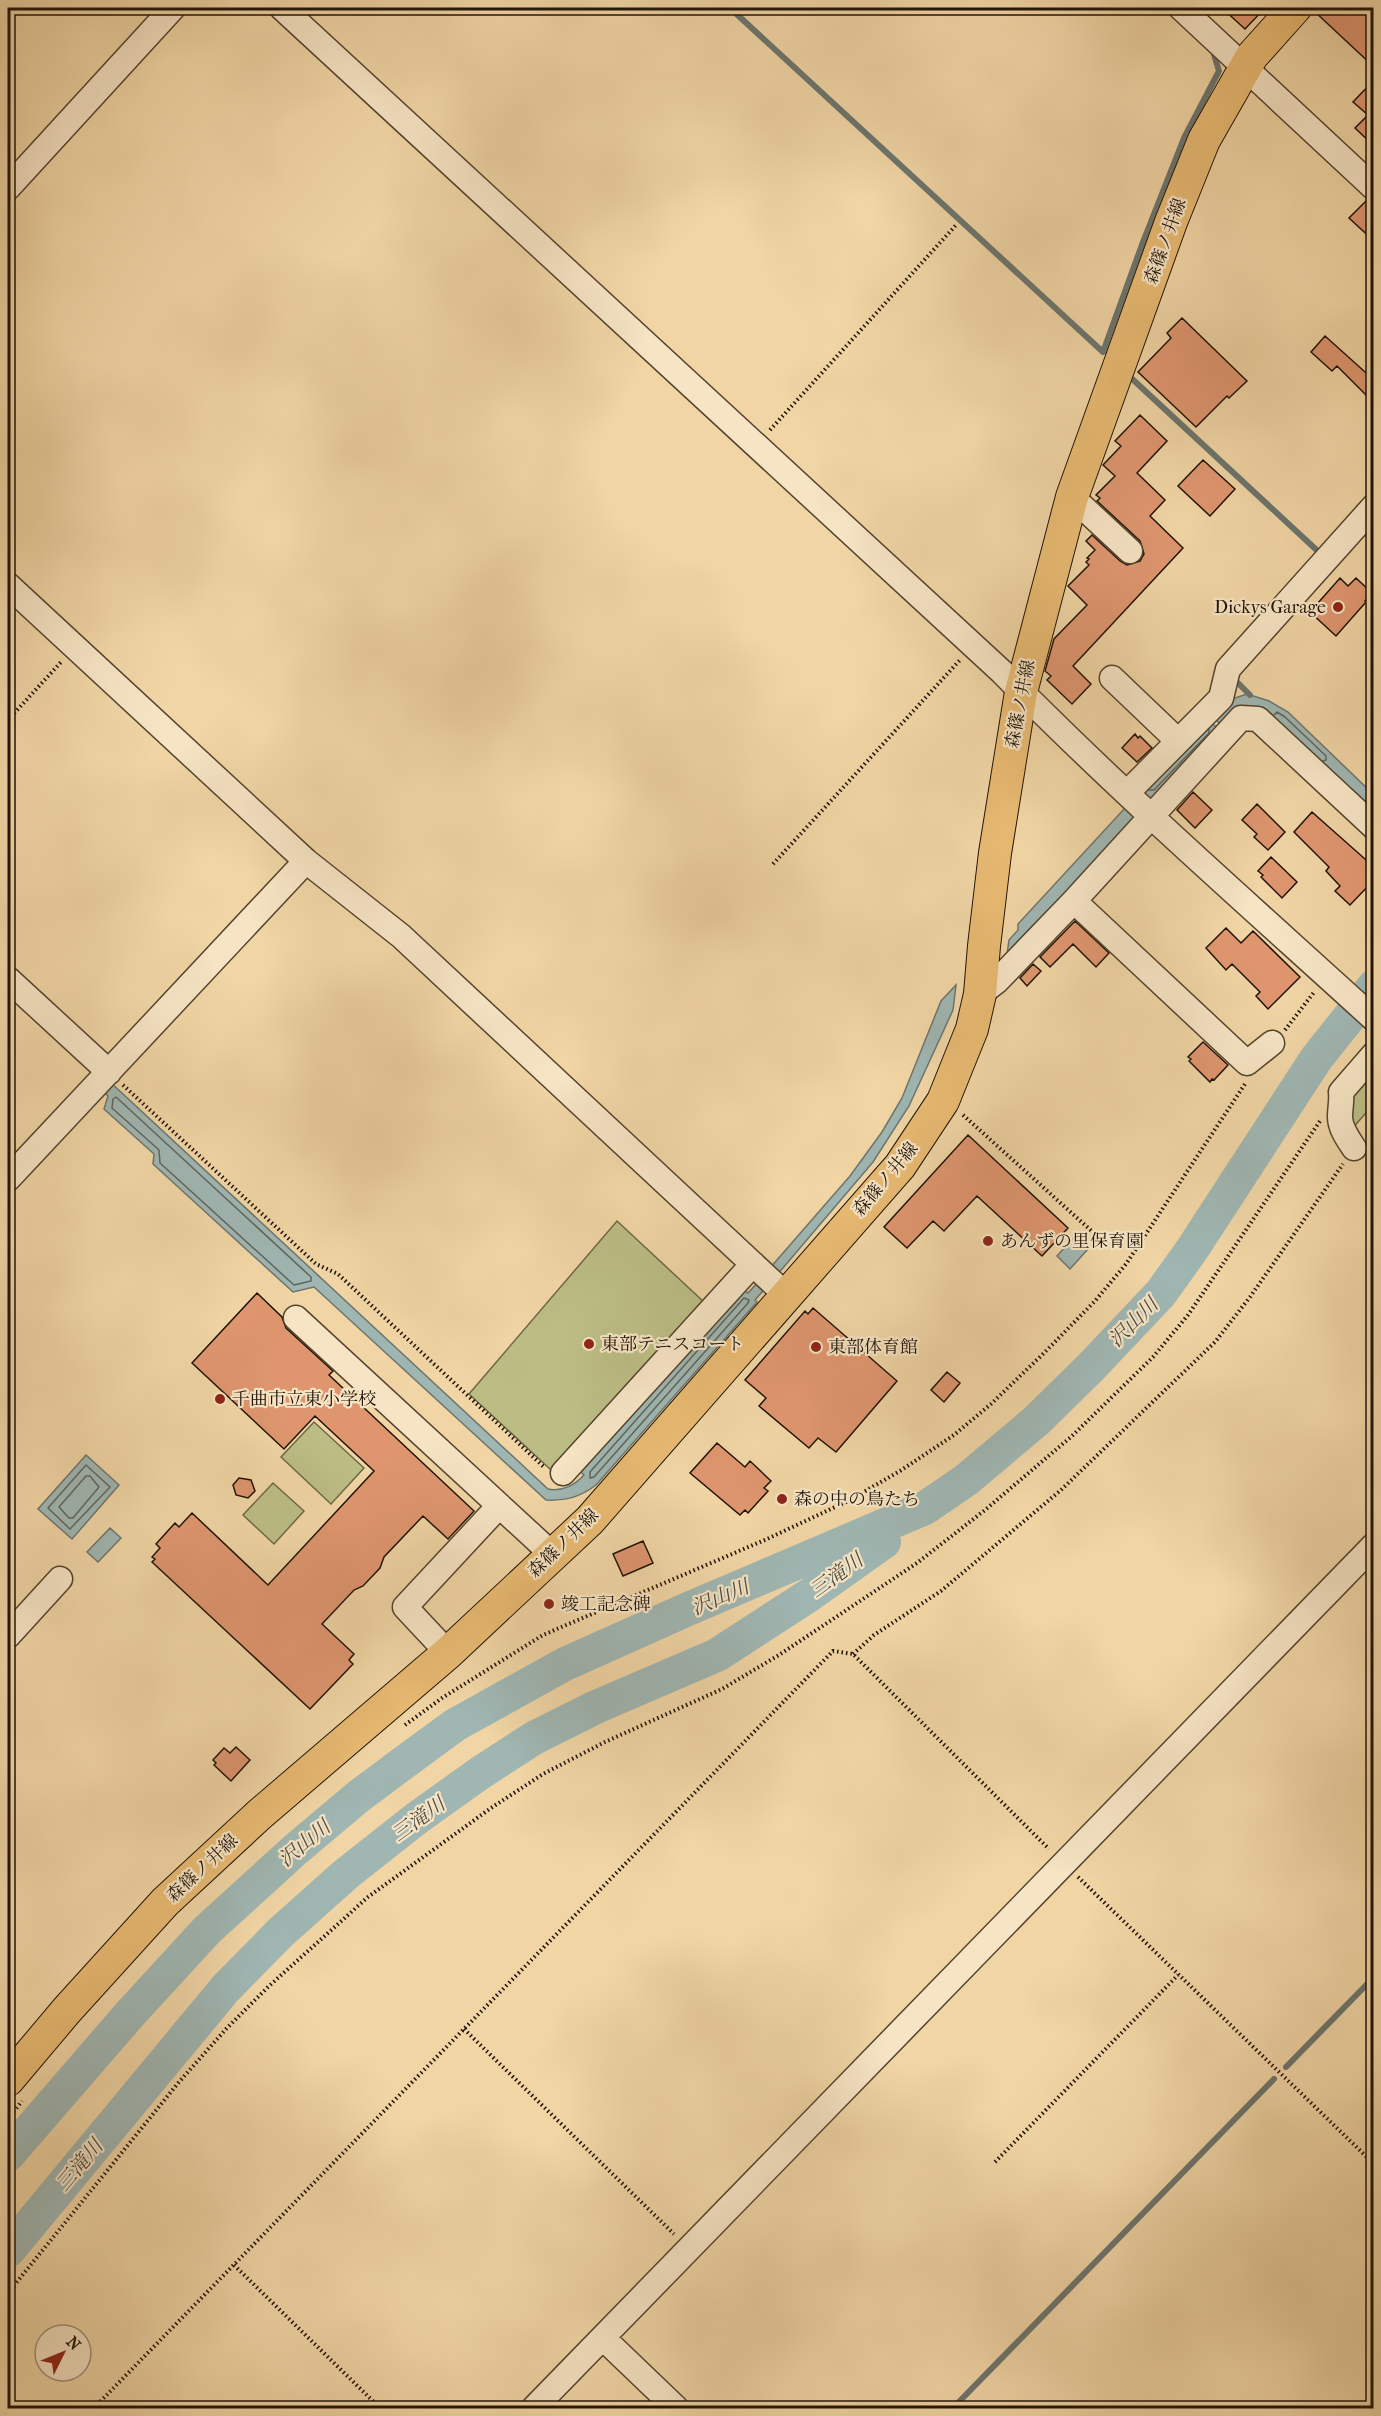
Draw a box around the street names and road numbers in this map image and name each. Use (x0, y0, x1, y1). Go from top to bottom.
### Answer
street label: 森篠ノ井線 (1140, 195, 1191, 287)
street label: 森篠ノ井線 (1002, 658, 1039, 750)
street label: 森篠ノ井線 (848, 1138, 922, 1221)
street label: 森篠ノ井線 (524, 1505, 603, 1582)
street label: 森篠ノ井線 (162, 1830, 242, 1907)

